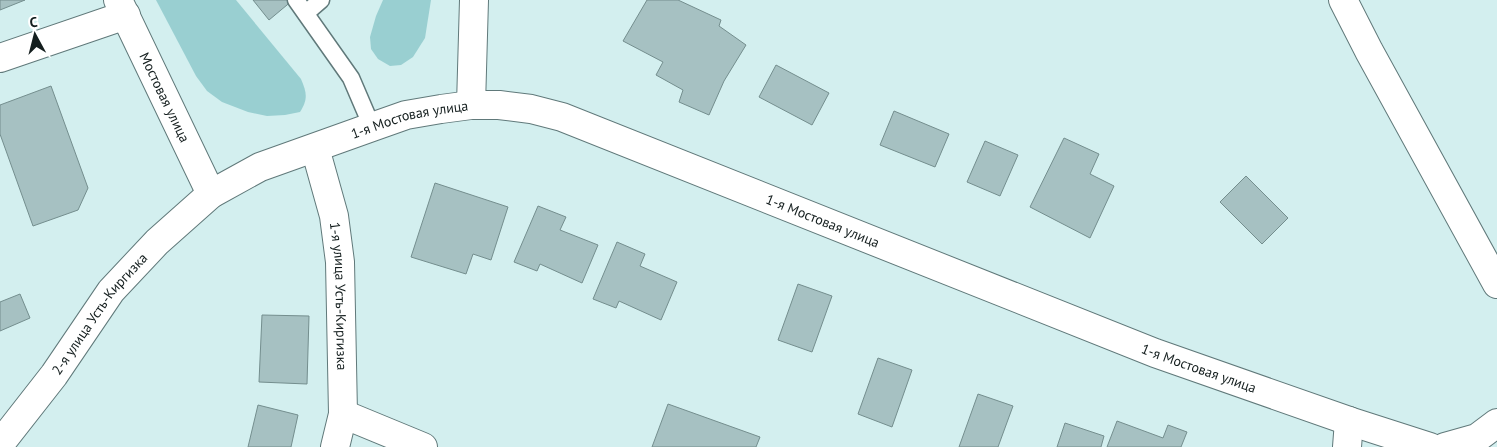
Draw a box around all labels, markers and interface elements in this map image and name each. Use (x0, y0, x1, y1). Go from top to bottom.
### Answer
north arrow (10, 10, 60, 60)
text: С (28, 13, 39, 32)
street label: Мостовая улица (135, 49, 194, 145)
street label: 1-я Мостовая улица (348, 96, 469, 143)
street label: 1-я Мостовая улица (763, 190, 882, 251)
street label: 1-я улица Усть-Киргизка (326, 221, 351, 370)
street label: 2-я улица Усть-Киргизка (48, 249, 151, 378)
street label: 1-я Мостовая улица (1139, 340, 1259, 397)

